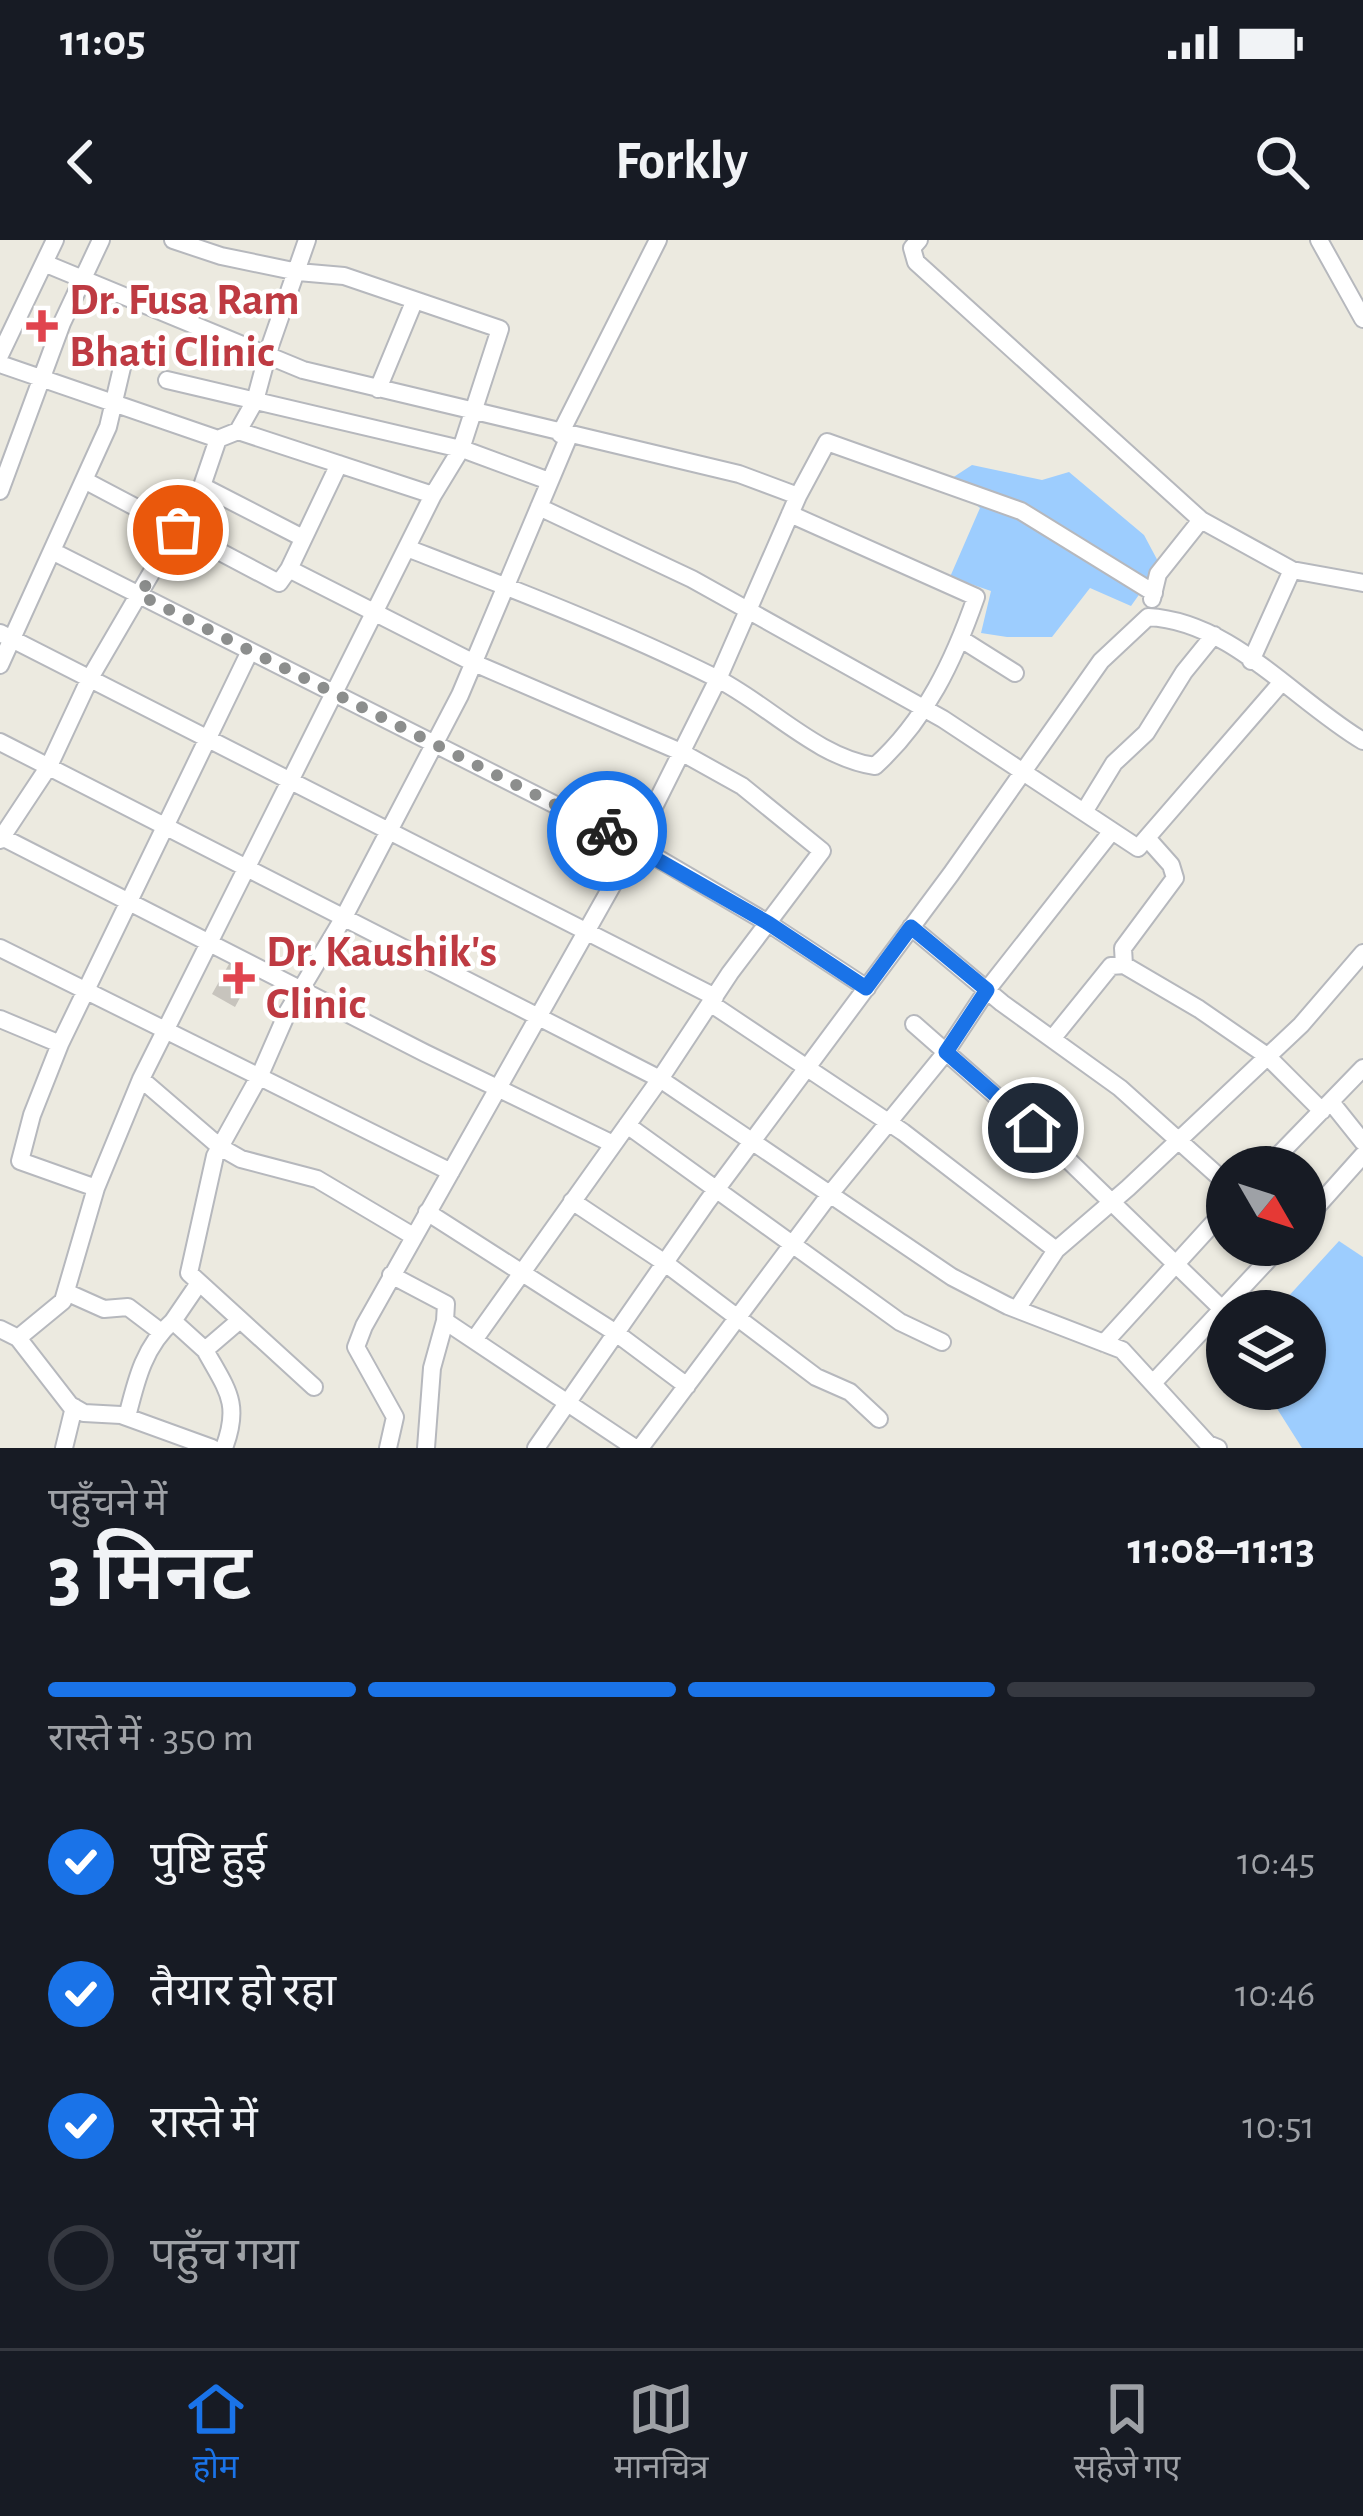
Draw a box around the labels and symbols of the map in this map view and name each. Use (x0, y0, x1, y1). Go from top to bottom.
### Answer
place label: Dr. Fusa Ram Bhati Clinic (69, 278, 300, 375)
marker: Dr. Fusa Ram Bhati Clinic (26, 310, 58, 342)
pin (127, 479, 229, 581)
courier (547, 771, 667, 891)
place label: Dr. Kaushik's Clinic (266, 930, 497, 1027)
marker: Dr. Kaushik's Clinic (223, 962, 255, 994)
pin (982, 1077, 1084, 1179)
north arrow (1206, 1146, 1326, 1266)

